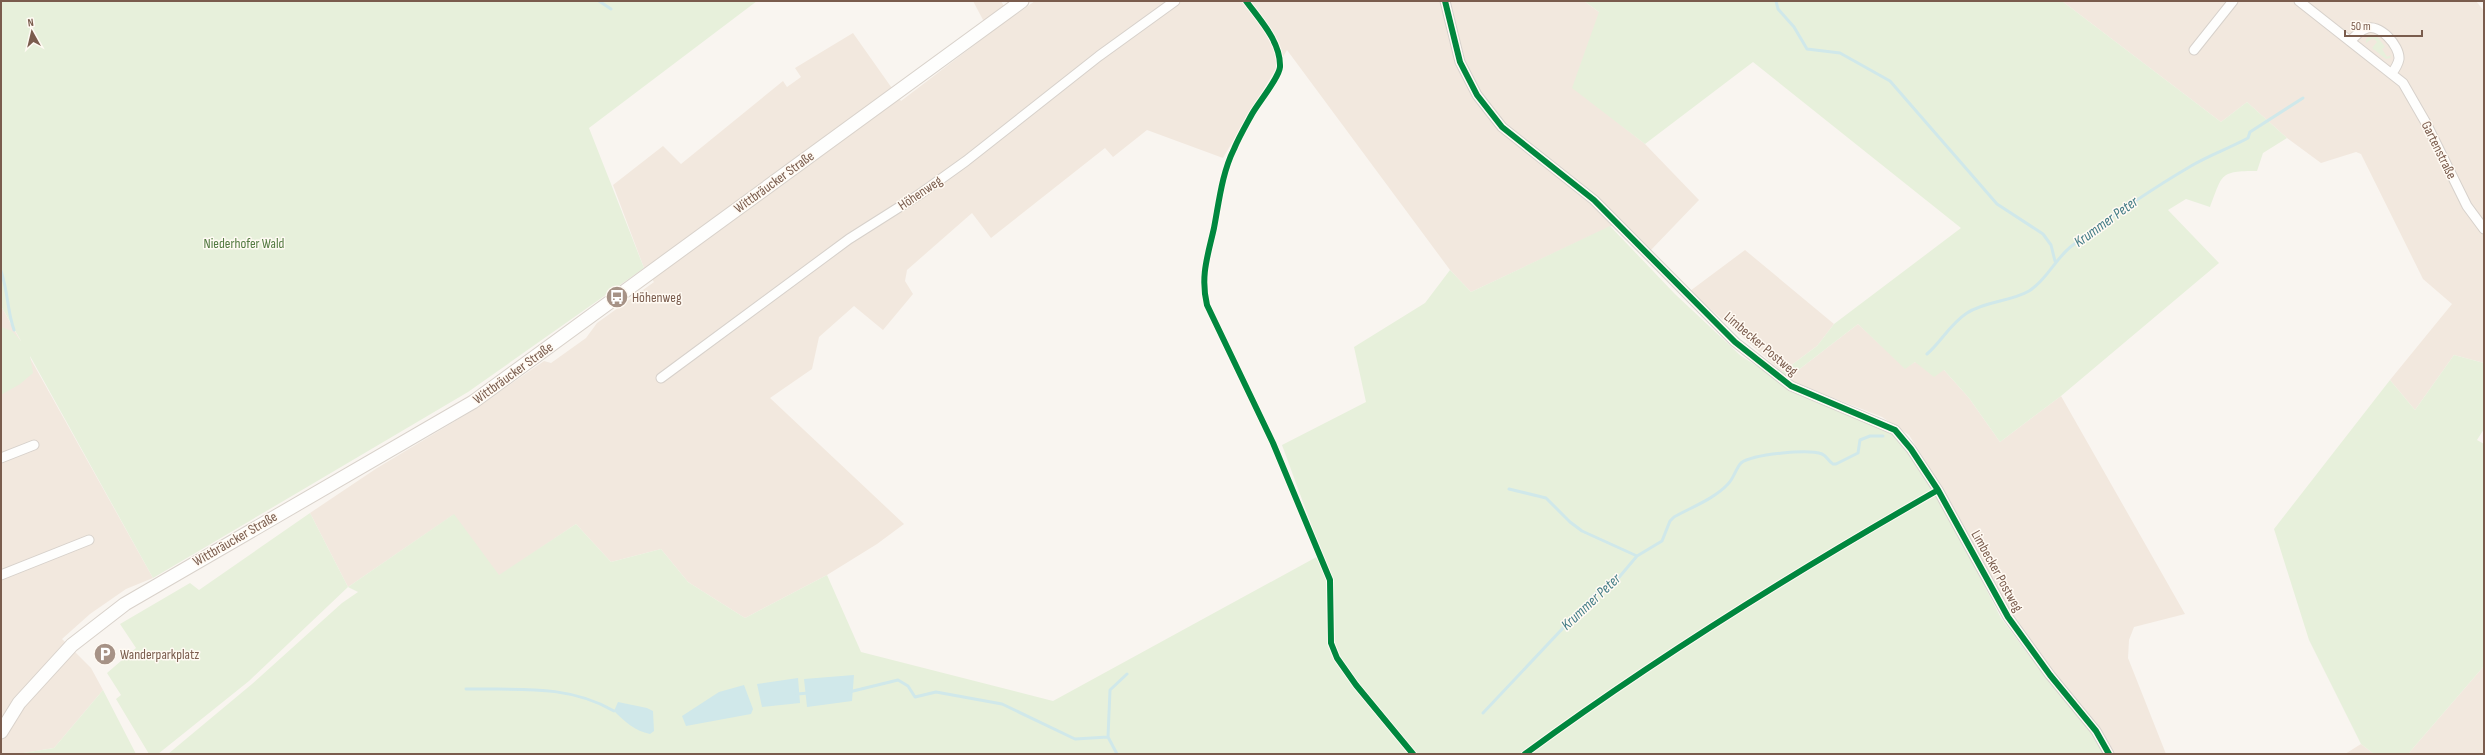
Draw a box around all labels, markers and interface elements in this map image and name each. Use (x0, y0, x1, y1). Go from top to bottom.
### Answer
north arrow (12, 12, 52, 52)
scale bar (2345, 12, 2422, 38)
text: N (27, 16, 35, 29)
text: 50 m (2351, 19, 2371, 34)
street label: Gartenstraße (2418, 118, 2460, 182)
street label: Wittbräucker Straße (731, 147, 817, 217)
street label: Höhenweg (895, 172, 946, 214)
water label: Krummer Peter (2070, 192, 2142, 252)
park label: Niederhofer Wald (204, 235, 285, 252)
bus stop icon: Höhenweg (604, 284, 630, 310)
place label: Höhenweg (632, 289, 682, 306)
street label: Limbecker Postweg (1721, 308, 1802, 380)
street label: Wittbräucker Straße (470, 338, 556, 408)
street label: Wittbräucker Straße (190, 508, 280, 570)
street label: Limbecker Postweg (1968, 527, 2027, 615)
water label: Krummer Peter (1557, 569, 1625, 634)
parking icon: Wanderparkplatz (92, 641, 118, 667)
place label: Wanderparkplatz (120, 646, 199, 663)

